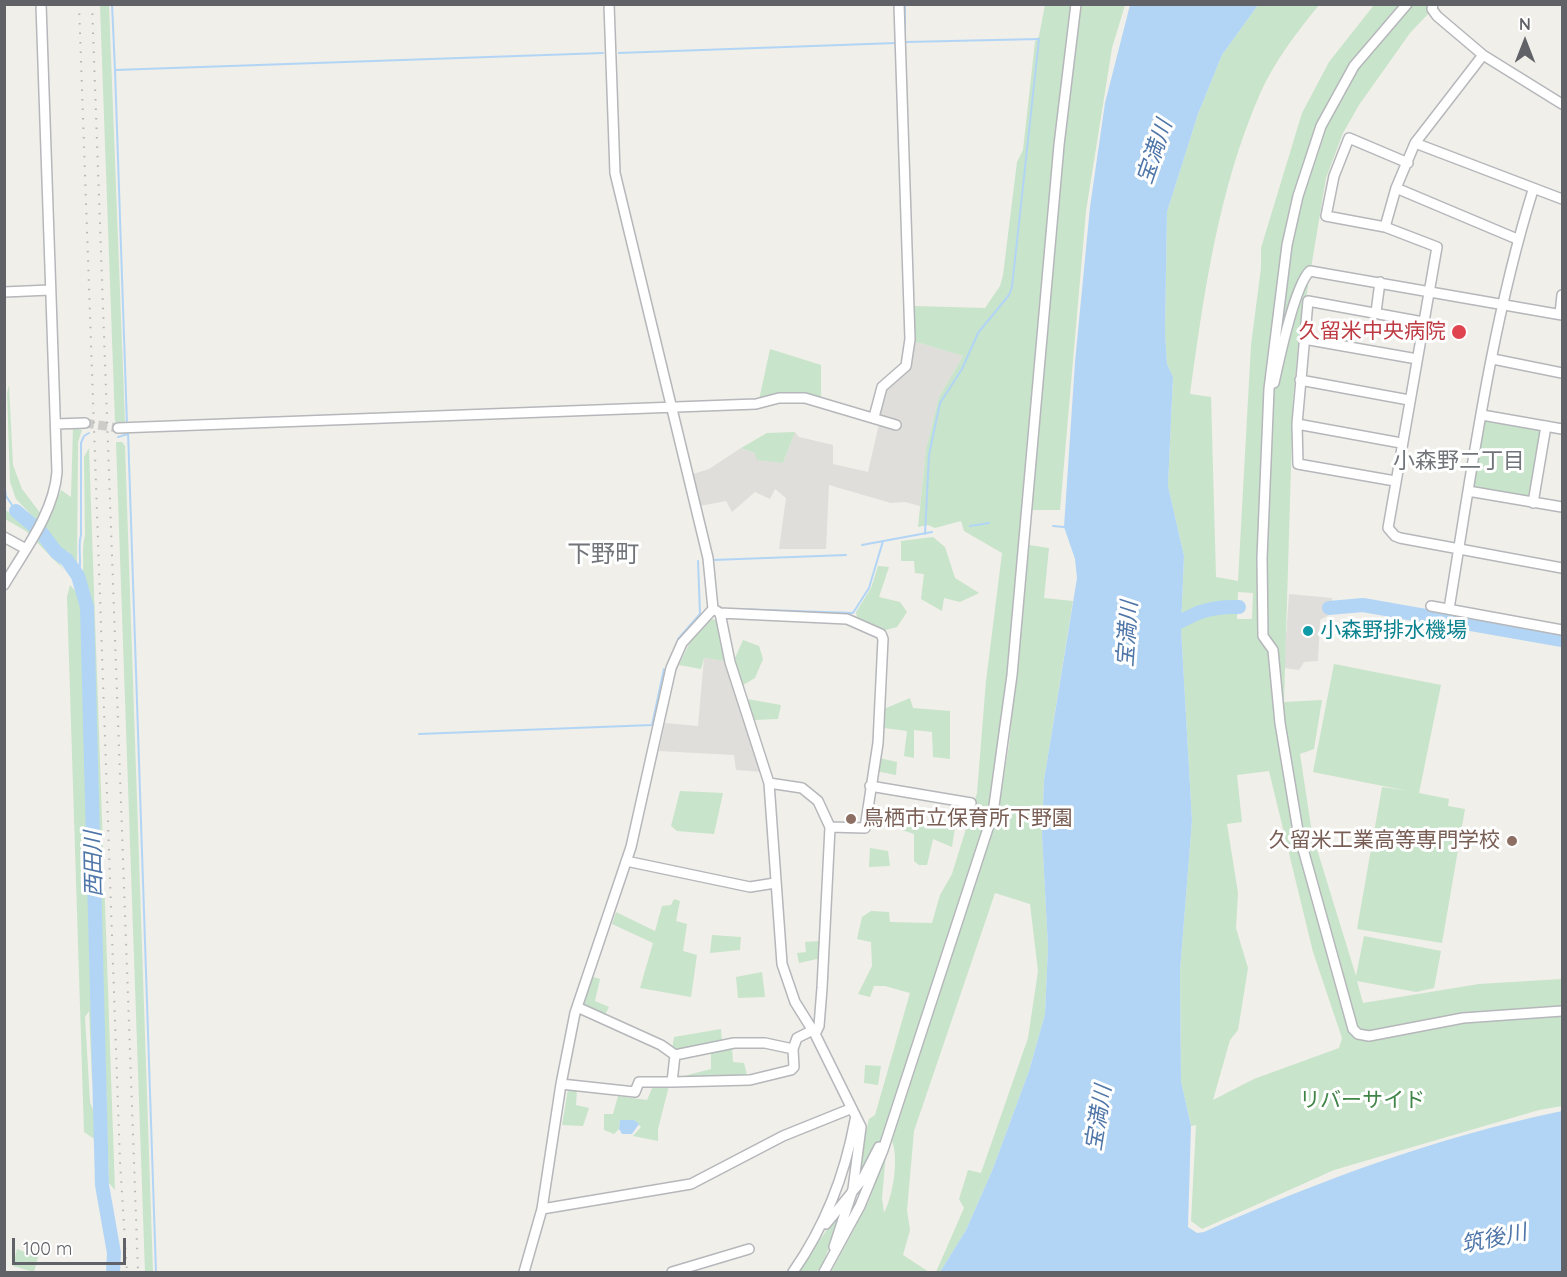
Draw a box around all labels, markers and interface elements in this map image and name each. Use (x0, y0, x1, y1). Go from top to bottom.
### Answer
north arrow (1495, 12, 1555, 72)
text: N (1519, 14, 1531, 34)
water label: 宝満川 (1132, 117, 1178, 187)
place label: 久留米中央病院 (1299, 319, 1446, 345)
marker: 久留米中央病院 (1450, 323, 1468, 341)
district label: 小森野二丁目 (1393, 448, 1525, 474)
district label: 下野町 (567, 541, 639, 569)
water label: 宝満川 (1113, 600, 1143, 668)
place label: 小森野排水機場 (1320, 618, 1467, 644)
marker: 小森野排水機場 (1301, 624, 1315, 638)
place label: 鳥栖市立保育所下野園 (863, 806, 1073, 832)
marker: 鳥栖市立保育所下野園 (844, 812, 858, 826)
place label: 久留米工業高等専門学校 (1269, 828, 1500, 854)
water label: 西田川 (80, 831, 108, 897)
marker: 久留米工業高等専門学校 (1505, 834, 1519, 848)
water label: 宝満川 (1081, 1083, 1117, 1153)
park label: リバーサイド (1299, 1088, 1425, 1114)
water label: 筑後川 (1459, 1219, 1529, 1259)
scale bar (15, 1226, 129, 1264)
text: 100 m (23, 1237, 72, 1260)

